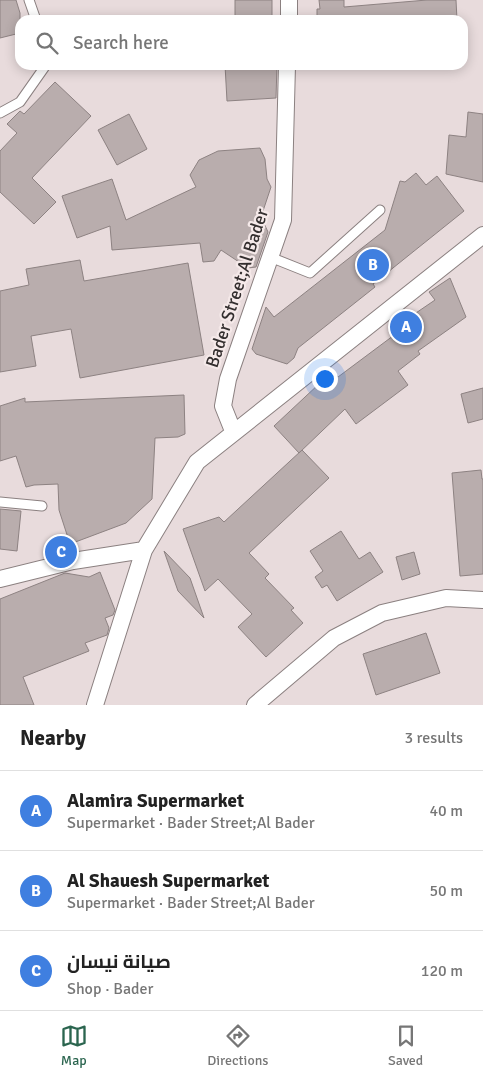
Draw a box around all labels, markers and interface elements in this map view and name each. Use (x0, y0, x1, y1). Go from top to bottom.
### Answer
search box (15, 15, 468, 70)
icon: search (33, 29, 61, 57)
text: Search here (73, 31, 169, 55)
street label: Bader Street;Al Bader (201, 205, 273, 370)
pin: B (357, 246, 389, 284)
pin: A (390, 308, 422, 346)
your location (312, 366, 338, 392)
pin: C (45, 533, 77, 571)
text: Nearby (20, 725, 86, 751)
text: 3 results (404, 728, 463, 748)
text: Alamira Supermarket (67, 789, 244, 813)
text: A (31, 801, 41, 821)
text: 40 m (429, 801, 463, 821)
text: Supermarket · Bader Street;Al Bader (67, 813, 315, 833)
text: Al Shauesh Supermarket (67, 869, 269, 893)
text: B (31, 881, 41, 901)
text: 50 m (429, 881, 463, 901)
text: Supermarket · Bader Street;Al Bader (67, 893, 315, 913)
text: صيانة نيسان (67, 950, 171, 974)
text: C (31, 961, 41, 981)
text: 120 m (421, 961, 463, 981)
text: Shop · Bader (67, 979, 153, 999)
tab: Map (60, 1022, 88, 1069)
tab: Directions (207, 1022, 268, 1069)
tab: Saved (388, 1022, 423, 1069)

